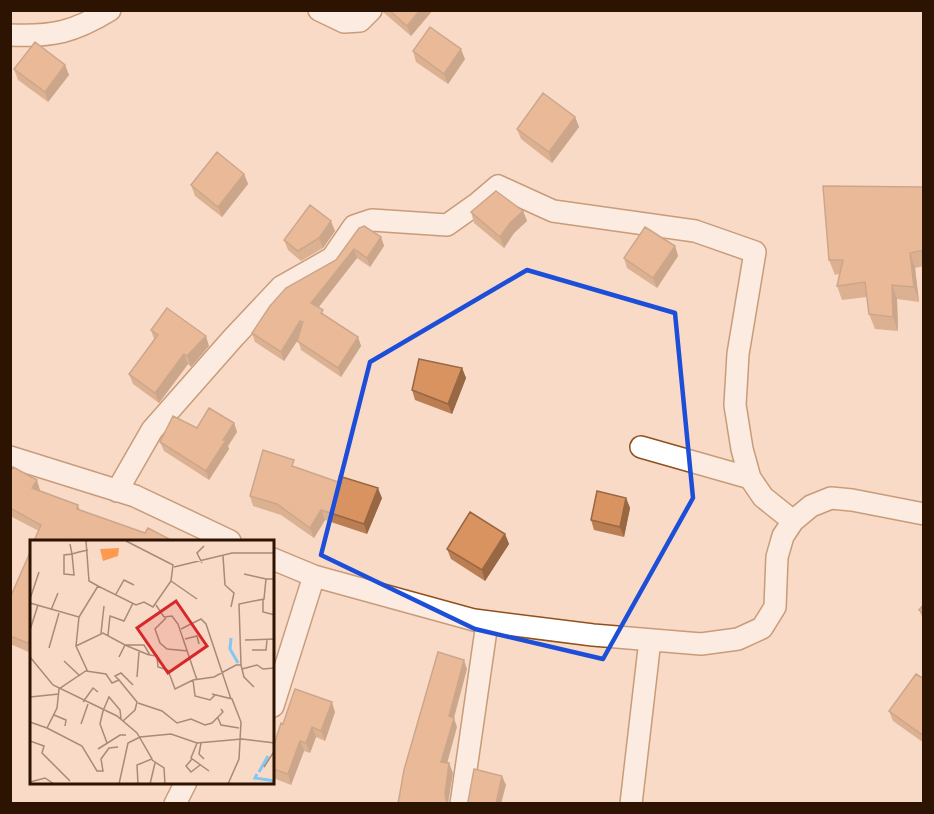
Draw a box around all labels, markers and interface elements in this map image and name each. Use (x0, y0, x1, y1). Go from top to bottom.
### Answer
inset map (30, 540, 274, 784)

